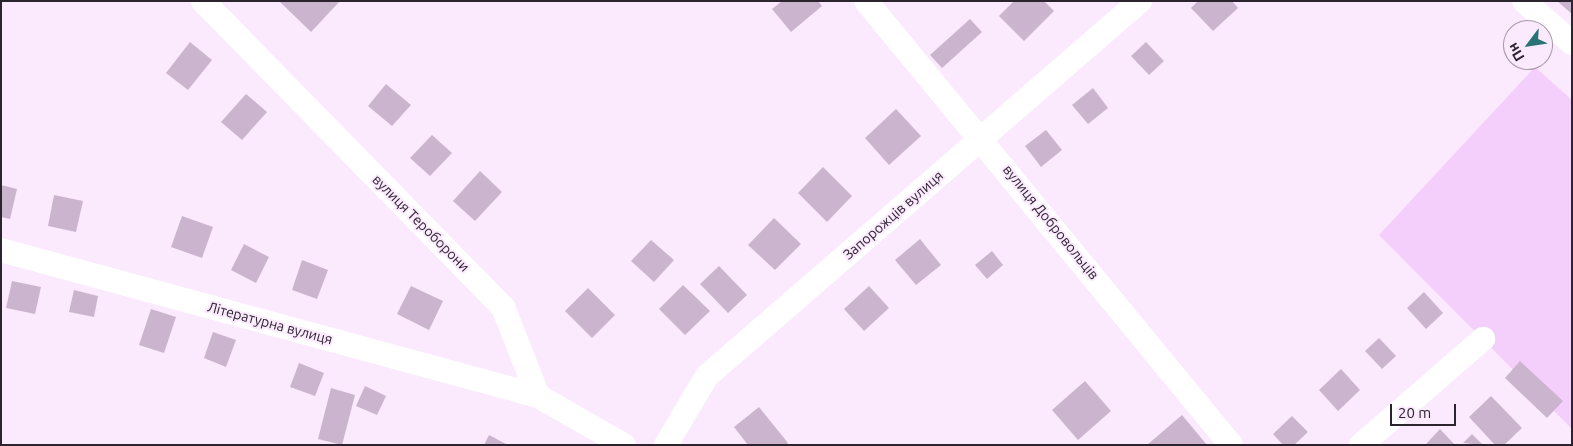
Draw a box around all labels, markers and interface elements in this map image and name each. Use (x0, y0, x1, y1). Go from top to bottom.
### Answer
north arrow (1503, 20, 1553, 70)
text: Пн (1504, 40, 1528, 64)
street label: вулиця Добровольців (1000, 161, 1102, 283)
street label: Запорожців вулиця (840, 167, 946, 263)
street label: вулиця Тероборони (369, 171, 473, 275)
street label: Літературна вулиця (206, 298, 334, 348)
scale bar (1393, 394, 1459, 426)
text: 20 m (1398, 404, 1431, 421)

